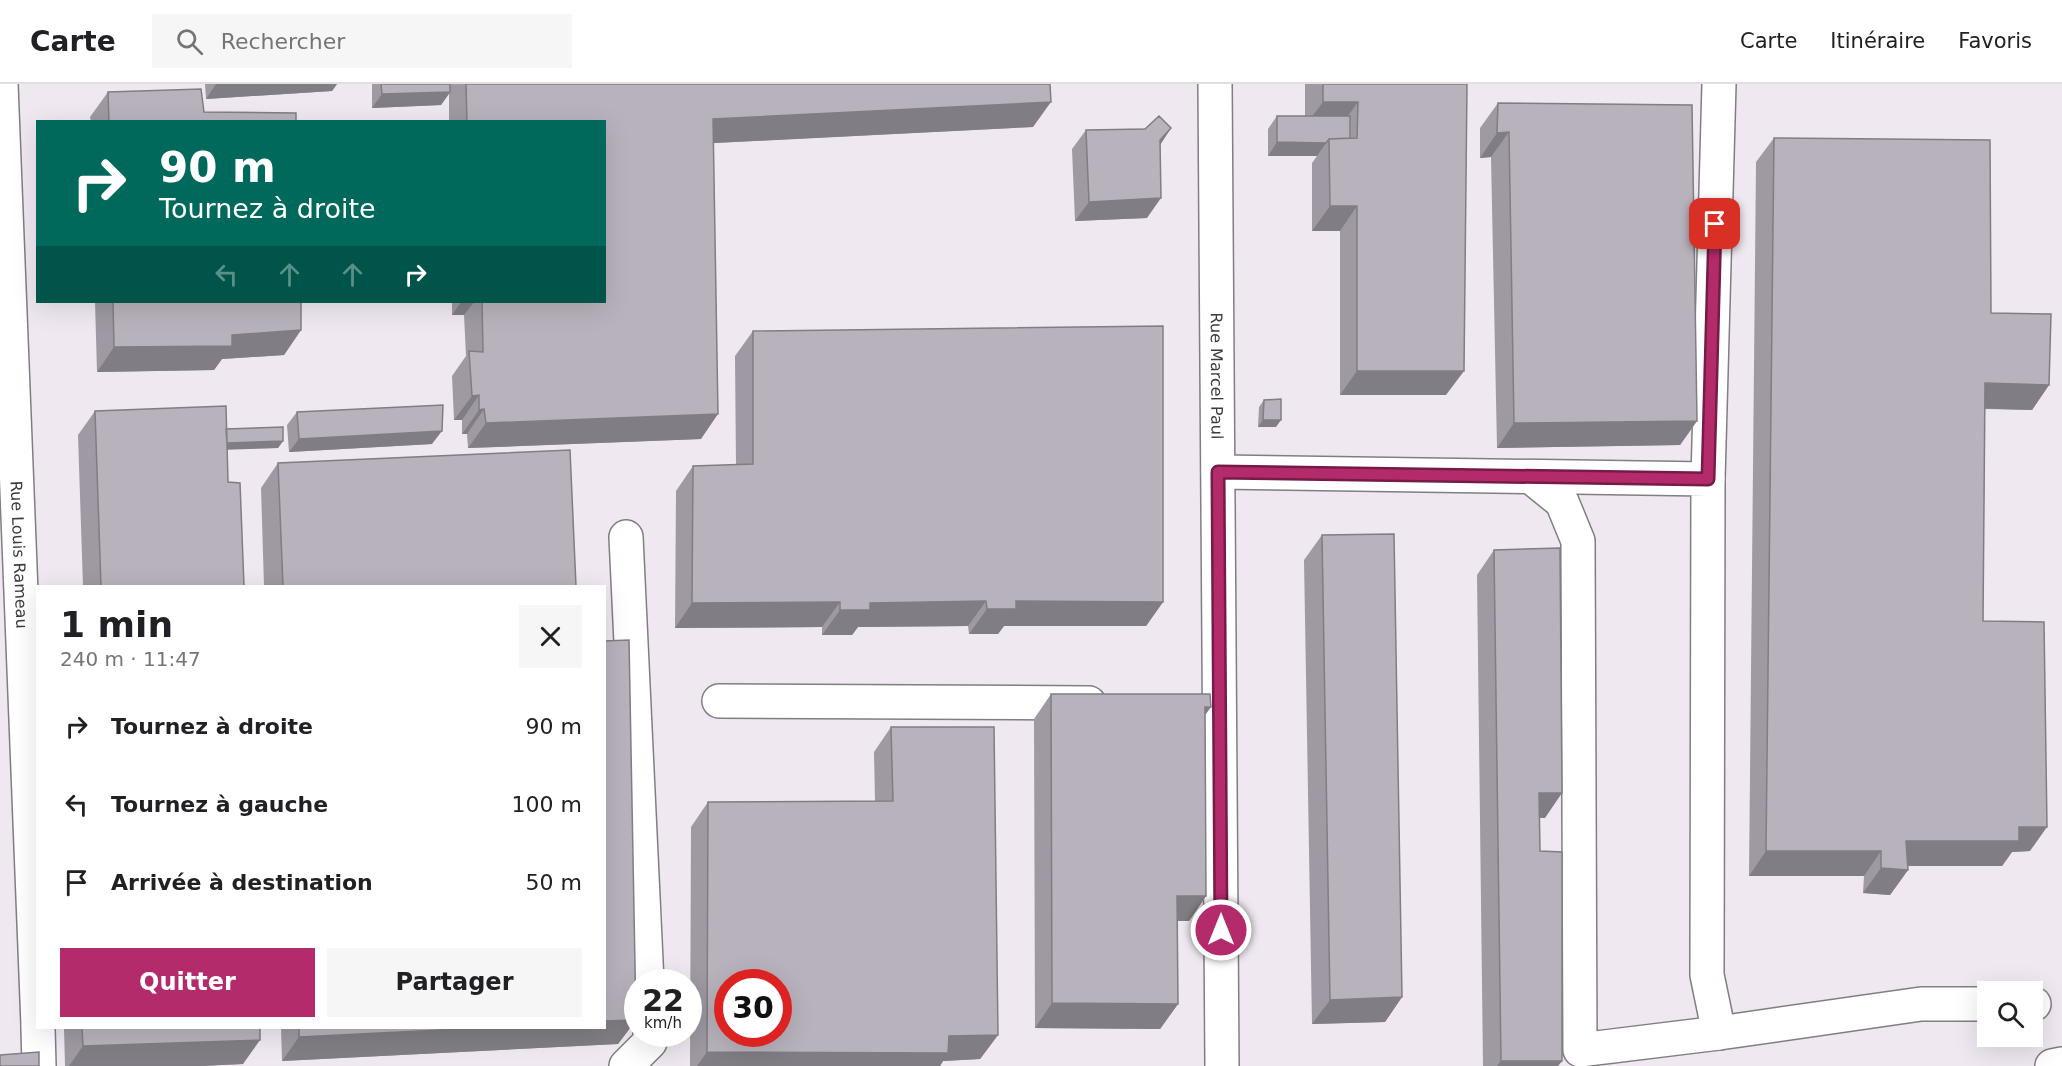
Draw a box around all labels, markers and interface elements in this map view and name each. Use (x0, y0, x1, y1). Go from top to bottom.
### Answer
search box (152, 14, 572, 68)
text: Carte (30, 25, 116, 58)
icon: search (173, 25, 206, 58)
text: Rechercher (221, 29, 345, 54)
text: Carte (1740, 29, 1797, 53)
text: Itinéraire (1830, 29, 1925, 53)
text: Favoris (1958, 29, 2032, 53)
text: 90 m (159, 143, 276, 192)
icon: right (60, 144, 138, 222)
text: Tournez à droite (159, 193, 376, 224)
pin (1689, 198, 1740, 249)
icon: arrive (1698, 207, 1731, 240)
icon: left (210, 258, 243, 291)
icon: ahead (273, 258, 306, 291)
icon: ahead (336, 258, 369, 291)
icon: right (399, 258, 432, 291)
street label: Rue Marcel Paul (1207, 312, 1227, 439)
street label: Rue Louis Rameau (7, 480, 31, 629)
text: 1 min (60, 604, 173, 645)
button: close (519, 605, 582, 668)
text: 240 m · 11:47 (60, 647, 201, 671)
icon: right (60, 710, 93, 743)
text: Tournez à droite (111, 714, 313, 739)
text: 90 m (526, 714, 582, 739)
icon: left (60, 788, 93, 821)
text: Tournez à gauche (111, 792, 328, 817)
text: 100 m (512, 792, 582, 817)
icon: arrive (60, 866, 93, 899)
text: Arrivée à destination (111, 870, 373, 895)
text: 50 m (526, 870, 582, 895)
position arrow (1189, 898, 1253, 962)
button: Quitter (60, 948, 315, 1017)
button: Partager (327, 948, 582, 1017)
speed limit sign: 30 (714, 969, 792, 1047)
map controls (1977, 981, 2043, 1047)
button: search (1977, 981, 2043, 1047)
text: 22 (642, 983, 684, 1018)
text: km/h (644, 1014, 682, 1032)

